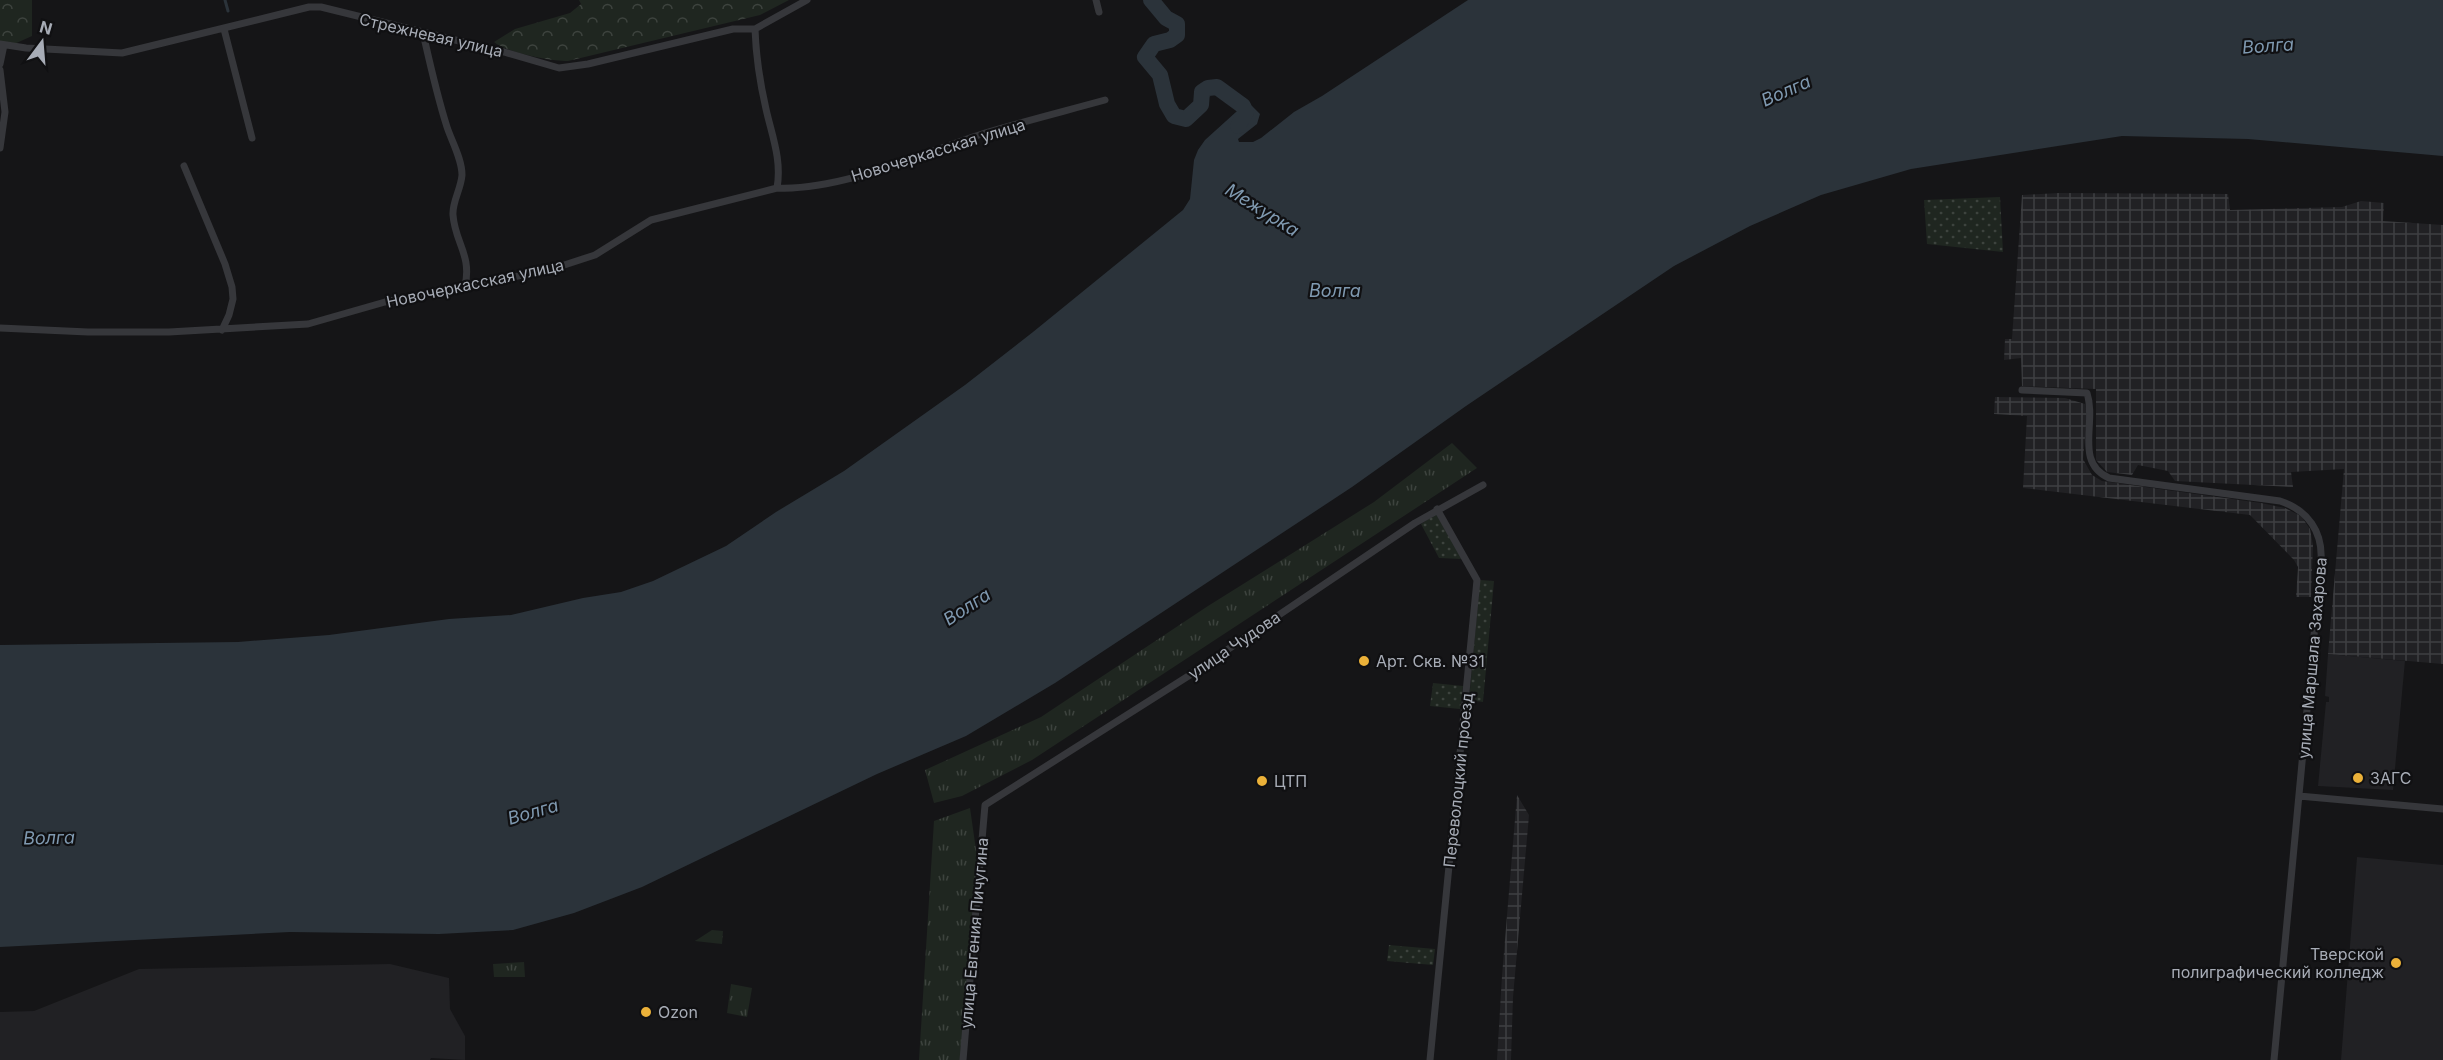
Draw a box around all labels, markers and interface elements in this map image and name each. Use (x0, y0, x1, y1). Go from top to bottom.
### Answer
street label: Стрежневая улица (357, 9, 505, 61)
north arrow (12, 12, 72, 72)
text: N (38, 16, 55, 39)
water label: Волга (2241, 33, 2295, 58)
water label: Волга (1758, 70, 1814, 111)
street label: Новочеркасская улица (848, 114, 1028, 186)
water label: Межурка (1222, 179, 1303, 240)
street label: Новочеркасская улица (384, 254, 566, 312)
water label: Волга (1309, 280, 1361, 301)
street label: улица Маршала Захарова (2293, 556, 2331, 760)
water label: Волга (939, 584, 994, 630)
street label: улица Чудова (1184, 607, 1284, 683)
place label: Арт. Скв. №31 (1376, 651, 1485, 671)
marker: Арт. Скв. №31 (1357, 654, 1371, 668)
street label: Переволоцкий проезд (1439, 692, 1477, 868)
place label: ЗАГС (2370, 768, 2411, 788)
place label: ЦТП (1274, 771, 1307, 791)
marker: ЗАГС (2351, 771, 2365, 785)
marker: ЦТП (1255, 774, 1269, 788)
water label: Волга (505, 794, 561, 829)
water label: Волга (23, 827, 75, 848)
street label: улица Евгения Пичугина (956, 837, 992, 1029)
place label: Тверской полиграфический колледж (2171, 944, 2384, 982)
marker: Тверской полиграфический колледж (2389, 956, 2403, 970)
place label: Ozon (658, 1002, 698, 1022)
marker: Ozon (639, 1005, 653, 1019)

